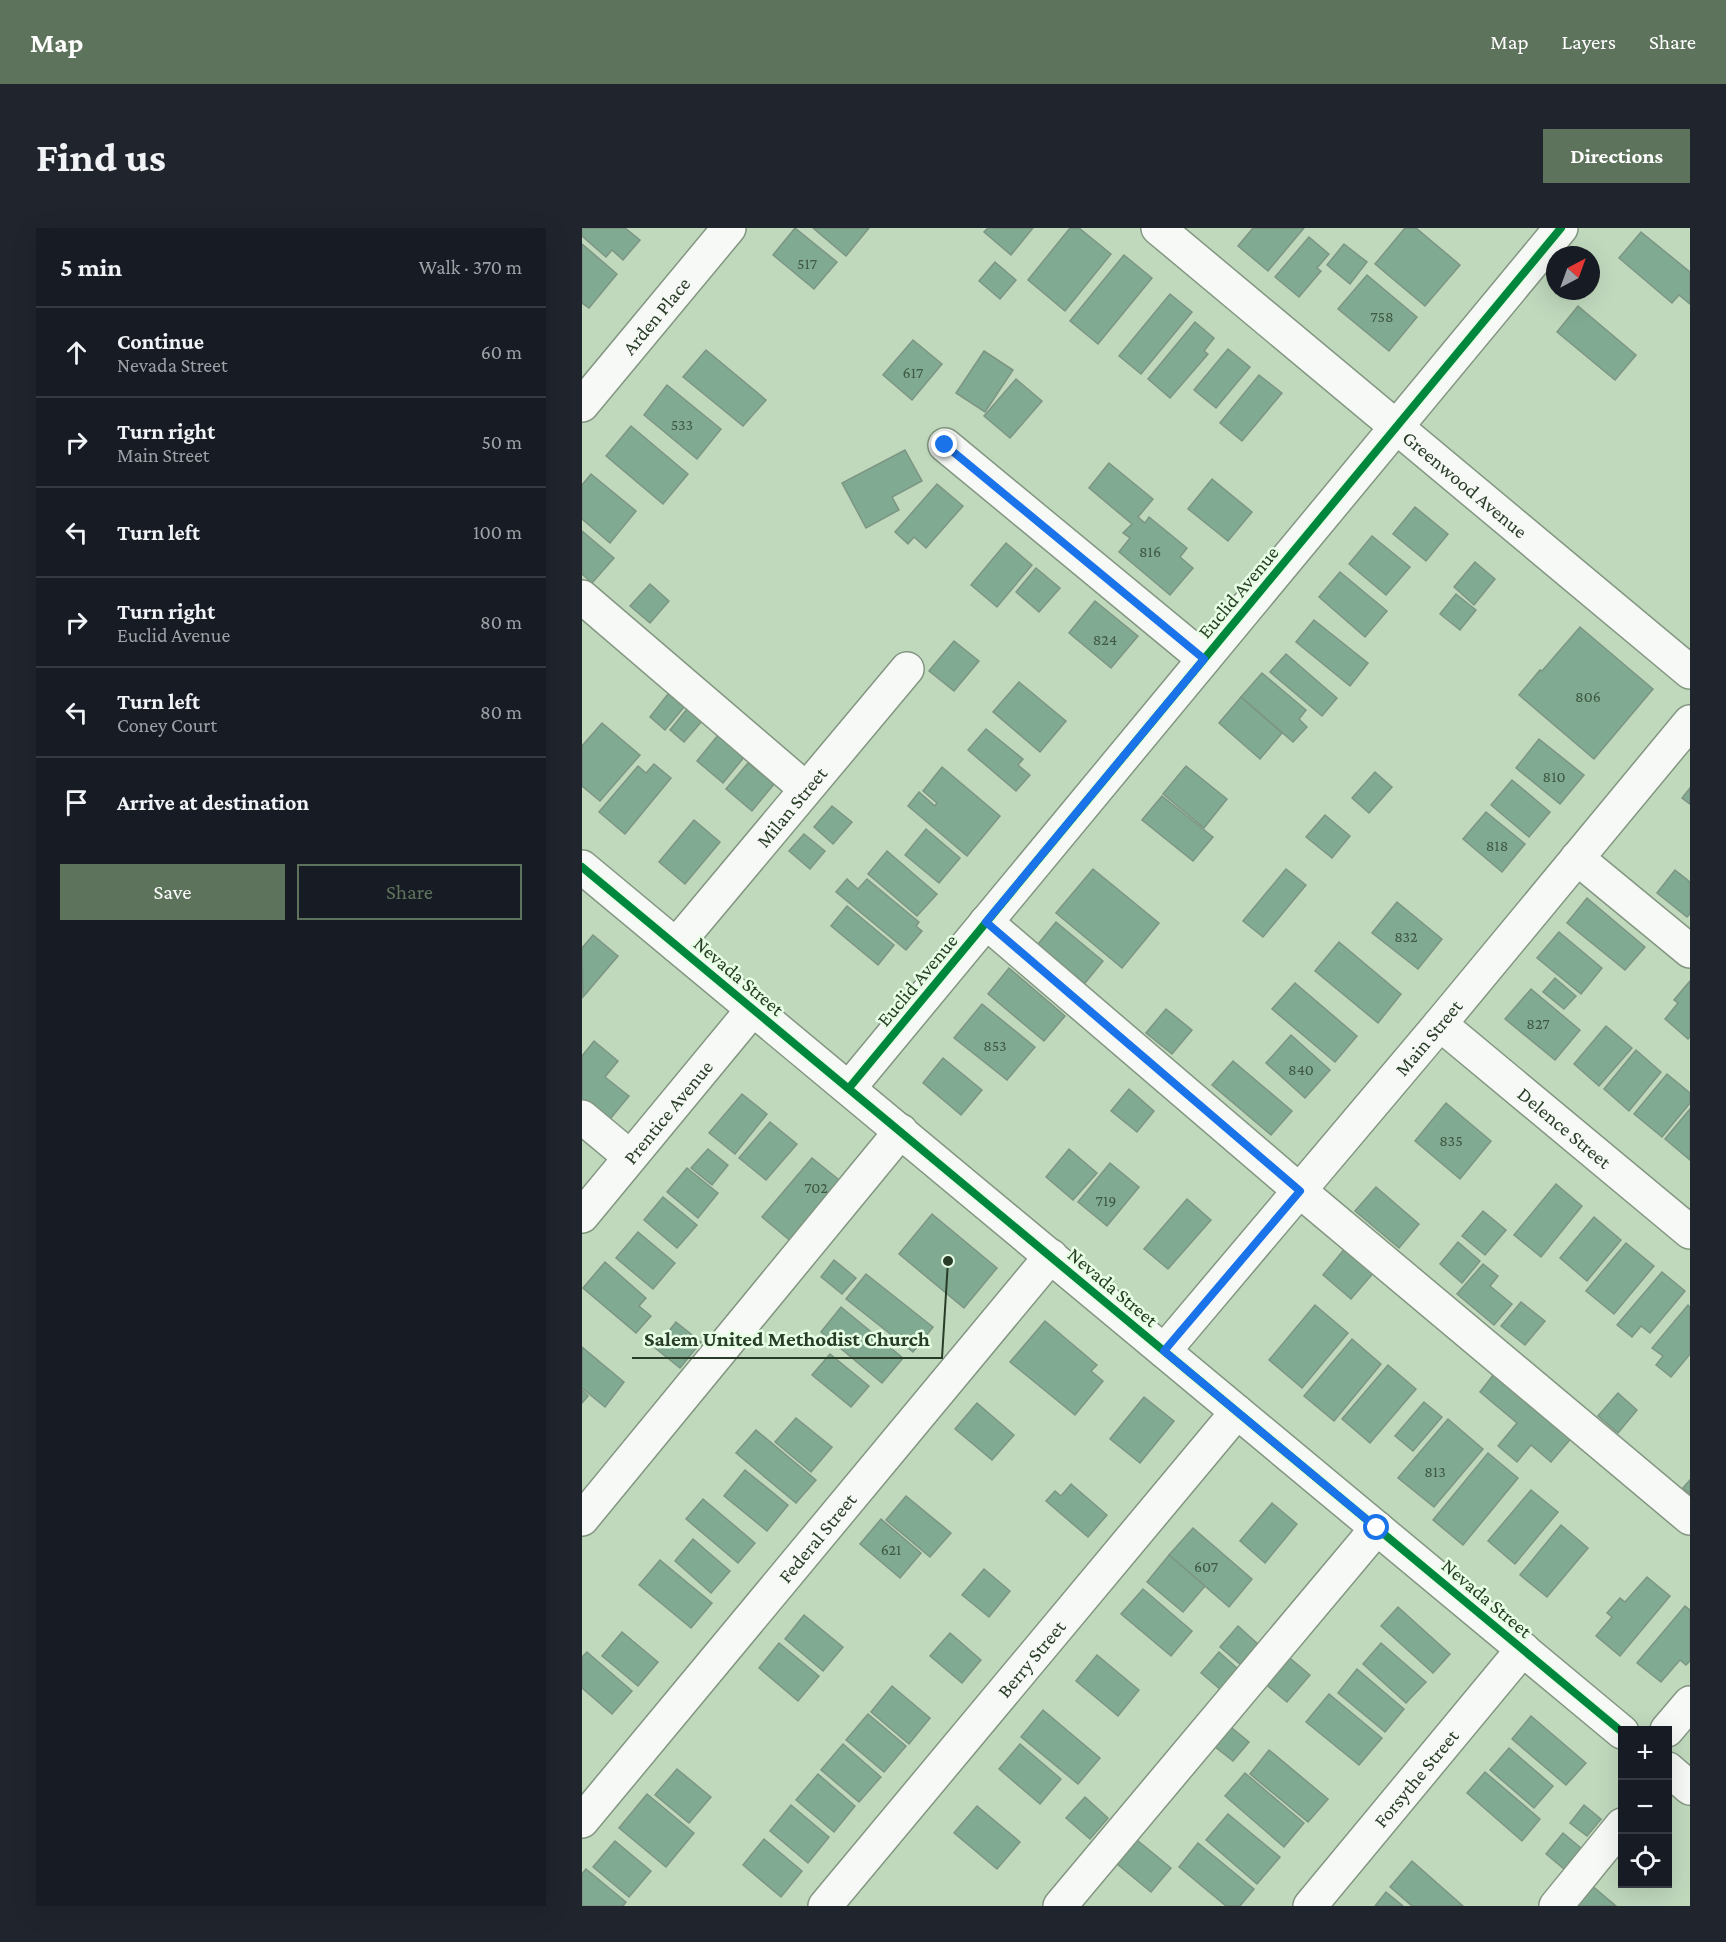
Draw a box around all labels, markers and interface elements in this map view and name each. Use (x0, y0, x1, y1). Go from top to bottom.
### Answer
text: Map (30, 27, 83, 58)
text: Map (1490, 30, 1529, 54)
text: Layers (1562, 30, 1616, 54)
text: Share (1649, 30, 1696, 54)
button: Directions (1543, 129, 1690, 183)
text: Find us (36, 133, 166, 180)
north arrow (1546, 246, 1600, 300)
text: 5 min (60, 253, 122, 282)
house number: 517 (797, 255, 818, 272)
text: Walk · 370 m (419, 256, 522, 278)
street label: Arden Place (618, 273, 695, 359)
house number: 758 (1370, 308, 1394, 325)
text: Continue (117, 329, 204, 354)
icon: ahead (60, 336, 93, 369)
text: 60 m (481, 341, 522, 363)
text: Nevada Street (117, 354, 228, 376)
house number: 617 (903, 364, 924, 381)
house number: 533 (671, 416, 693, 433)
text: Turn right (117, 419, 215, 444)
icon: right (60, 426, 93, 459)
street label: Greenwood Avenue (1398, 426, 1532, 543)
text: 50 m (481, 431, 522, 453)
route end (931, 431, 957, 457)
text: Main Street (117, 444, 209, 466)
icon: left (60, 516, 93, 549)
text: Turn left (117, 520, 200, 545)
text: 100 m (473, 521, 522, 543)
street label: Euclid Avenue (1193, 541, 1283, 642)
house number: 816 (1139, 543, 1161, 560)
text: Turn right (117, 599, 215, 624)
icon: right (60, 606, 93, 639)
text: 80 m (480, 611, 522, 633)
text: Euclid Avenue (117, 624, 230, 646)
house number: 824 (1093, 631, 1117, 648)
house number: 806 (1575, 688, 1601, 705)
text: Turn left (117, 689, 200, 714)
icon: left (60, 696, 93, 729)
text: 80 m (480, 701, 522, 723)
text: Coney Court (117, 714, 217, 736)
street label: Milan Street (752, 762, 832, 852)
house number: 810 (1543, 768, 1565, 785)
icon: arrive (60, 786, 93, 819)
text: Arrive at destination (117, 790, 309, 815)
house number: 818 (1486, 837, 1508, 854)
button: Save (60, 864, 285, 920)
button: Share (297, 864, 522, 920)
house number: 832 (1394, 928, 1418, 945)
street label: Euclid Avenue (872, 929, 962, 1030)
street label: Nevada Street (690, 932, 789, 1020)
street label: Main Street (1390, 995, 1467, 1080)
house number: 827 (1526, 1015, 1550, 1032)
house number: 853 (983, 1037, 1007, 1054)
street label: Prentice Avenue (619, 1055, 717, 1168)
house number: 840 (1288, 1061, 1314, 1078)
street label: Delence Street (1513, 1083, 1616, 1173)
house number: 835 (1439, 1132, 1463, 1149)
house number: 702 (804, 1179, 828, 1196)
house number: 719 (1096, 1192, 1116, 1209)
street label: Nevada Street (1064, 1243, 1163, 1331)
callout: Salem United Methodist Church (632, 1319, 942, 1358)
text: Salem United Methodist Church (644, 1327, 930, 1351)
house number: 813 (1424, 1463, 1446, 1480)
street label: Federal Street (774, 1488, 861, 1587)
route start (1363, 1514, 1389, 1540)
house number: 621 (881, 1541, 901, 1558)
street label: Nevada Street (1438, 1554, 1537, 1642)
house number: 607 (1194, 1558, 1219, 1575)
street label: Berry Street (993, 1615, 1070, 1702)
street label: Forsythe Street (1369, 1725, 1463, 1831)
map controls (1618, 1726, 1672, 1888)
button: + (1618, 1726, 1672, 1780)
button: − (1618, 1780, 1672, 1834)
button: locate (1618, 1834, 1672, 1888)

